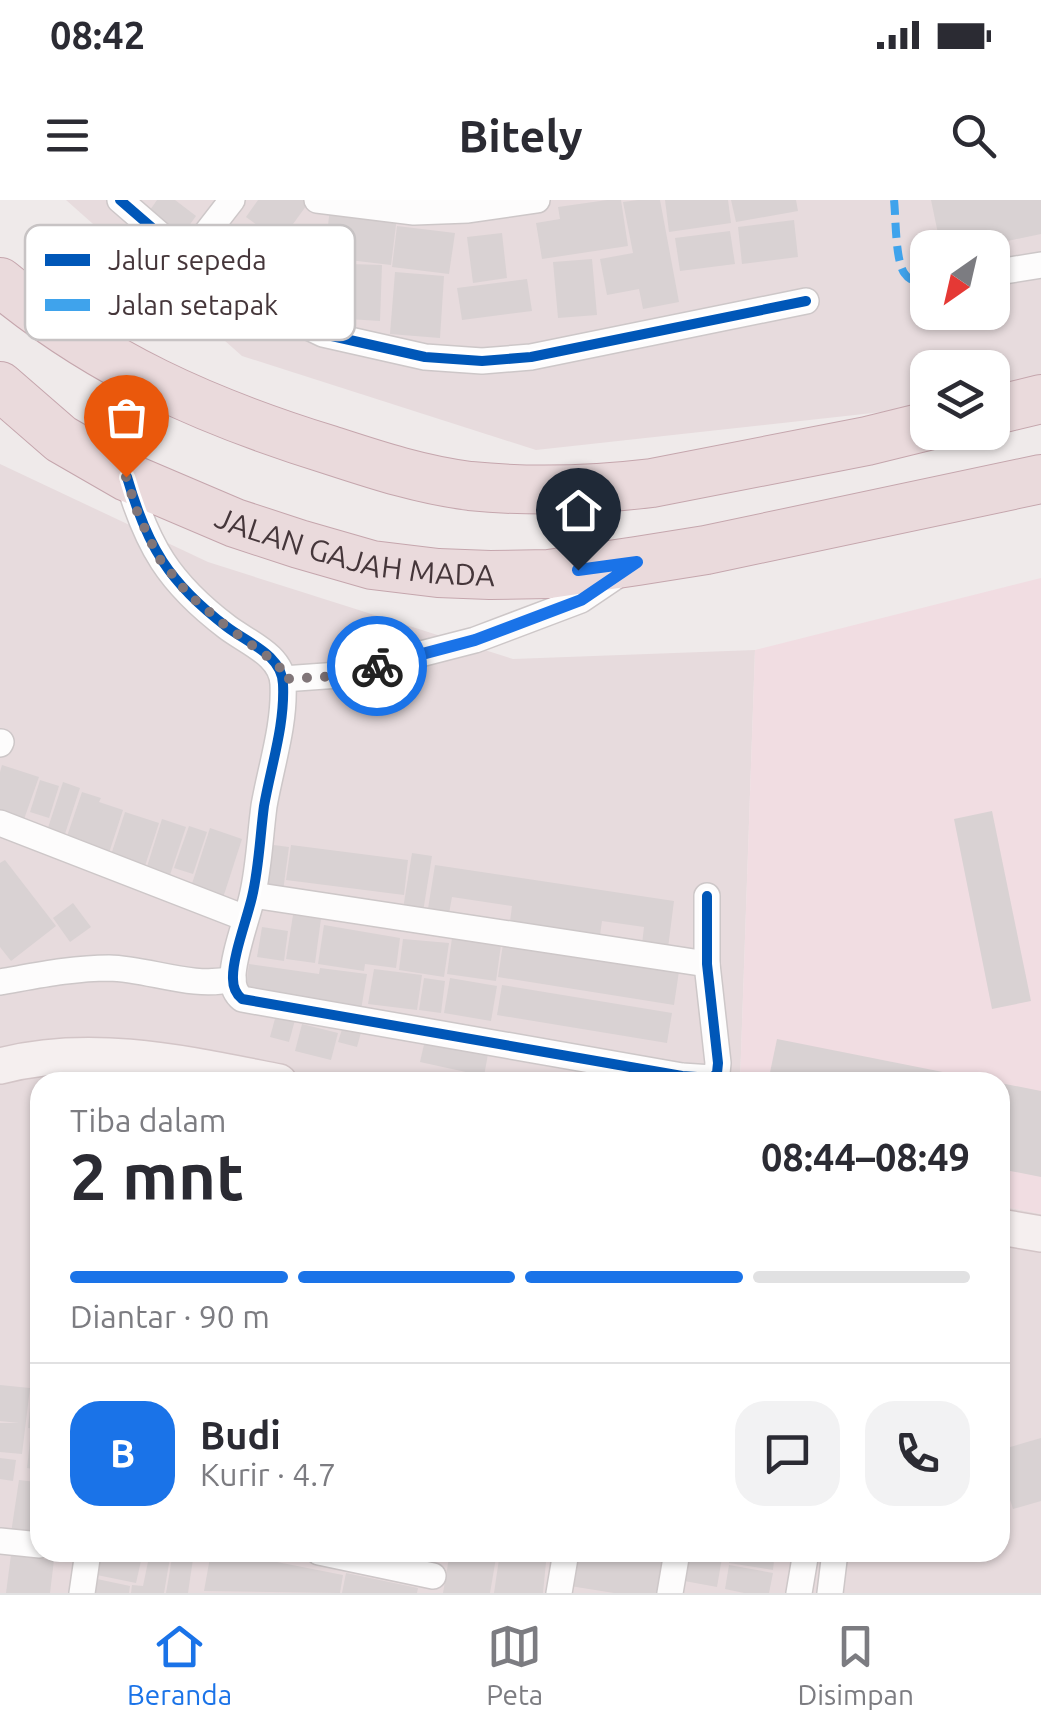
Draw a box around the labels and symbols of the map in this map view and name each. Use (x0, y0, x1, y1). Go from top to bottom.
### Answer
legend (25, 225, 355, 340)
north arrow (910, 230, 1010, 330)
text: Jalur sepeda (108, 244, 267, 275)
text: Jalan setapak (108, 289, 278, 320)
pin (84, 375, 169, 478)
pin (536, 468, 621, 571)
street label: JALAN GAJAH MADA (210, 500, 496, 592)
courier (327, 616, 427, 716)

